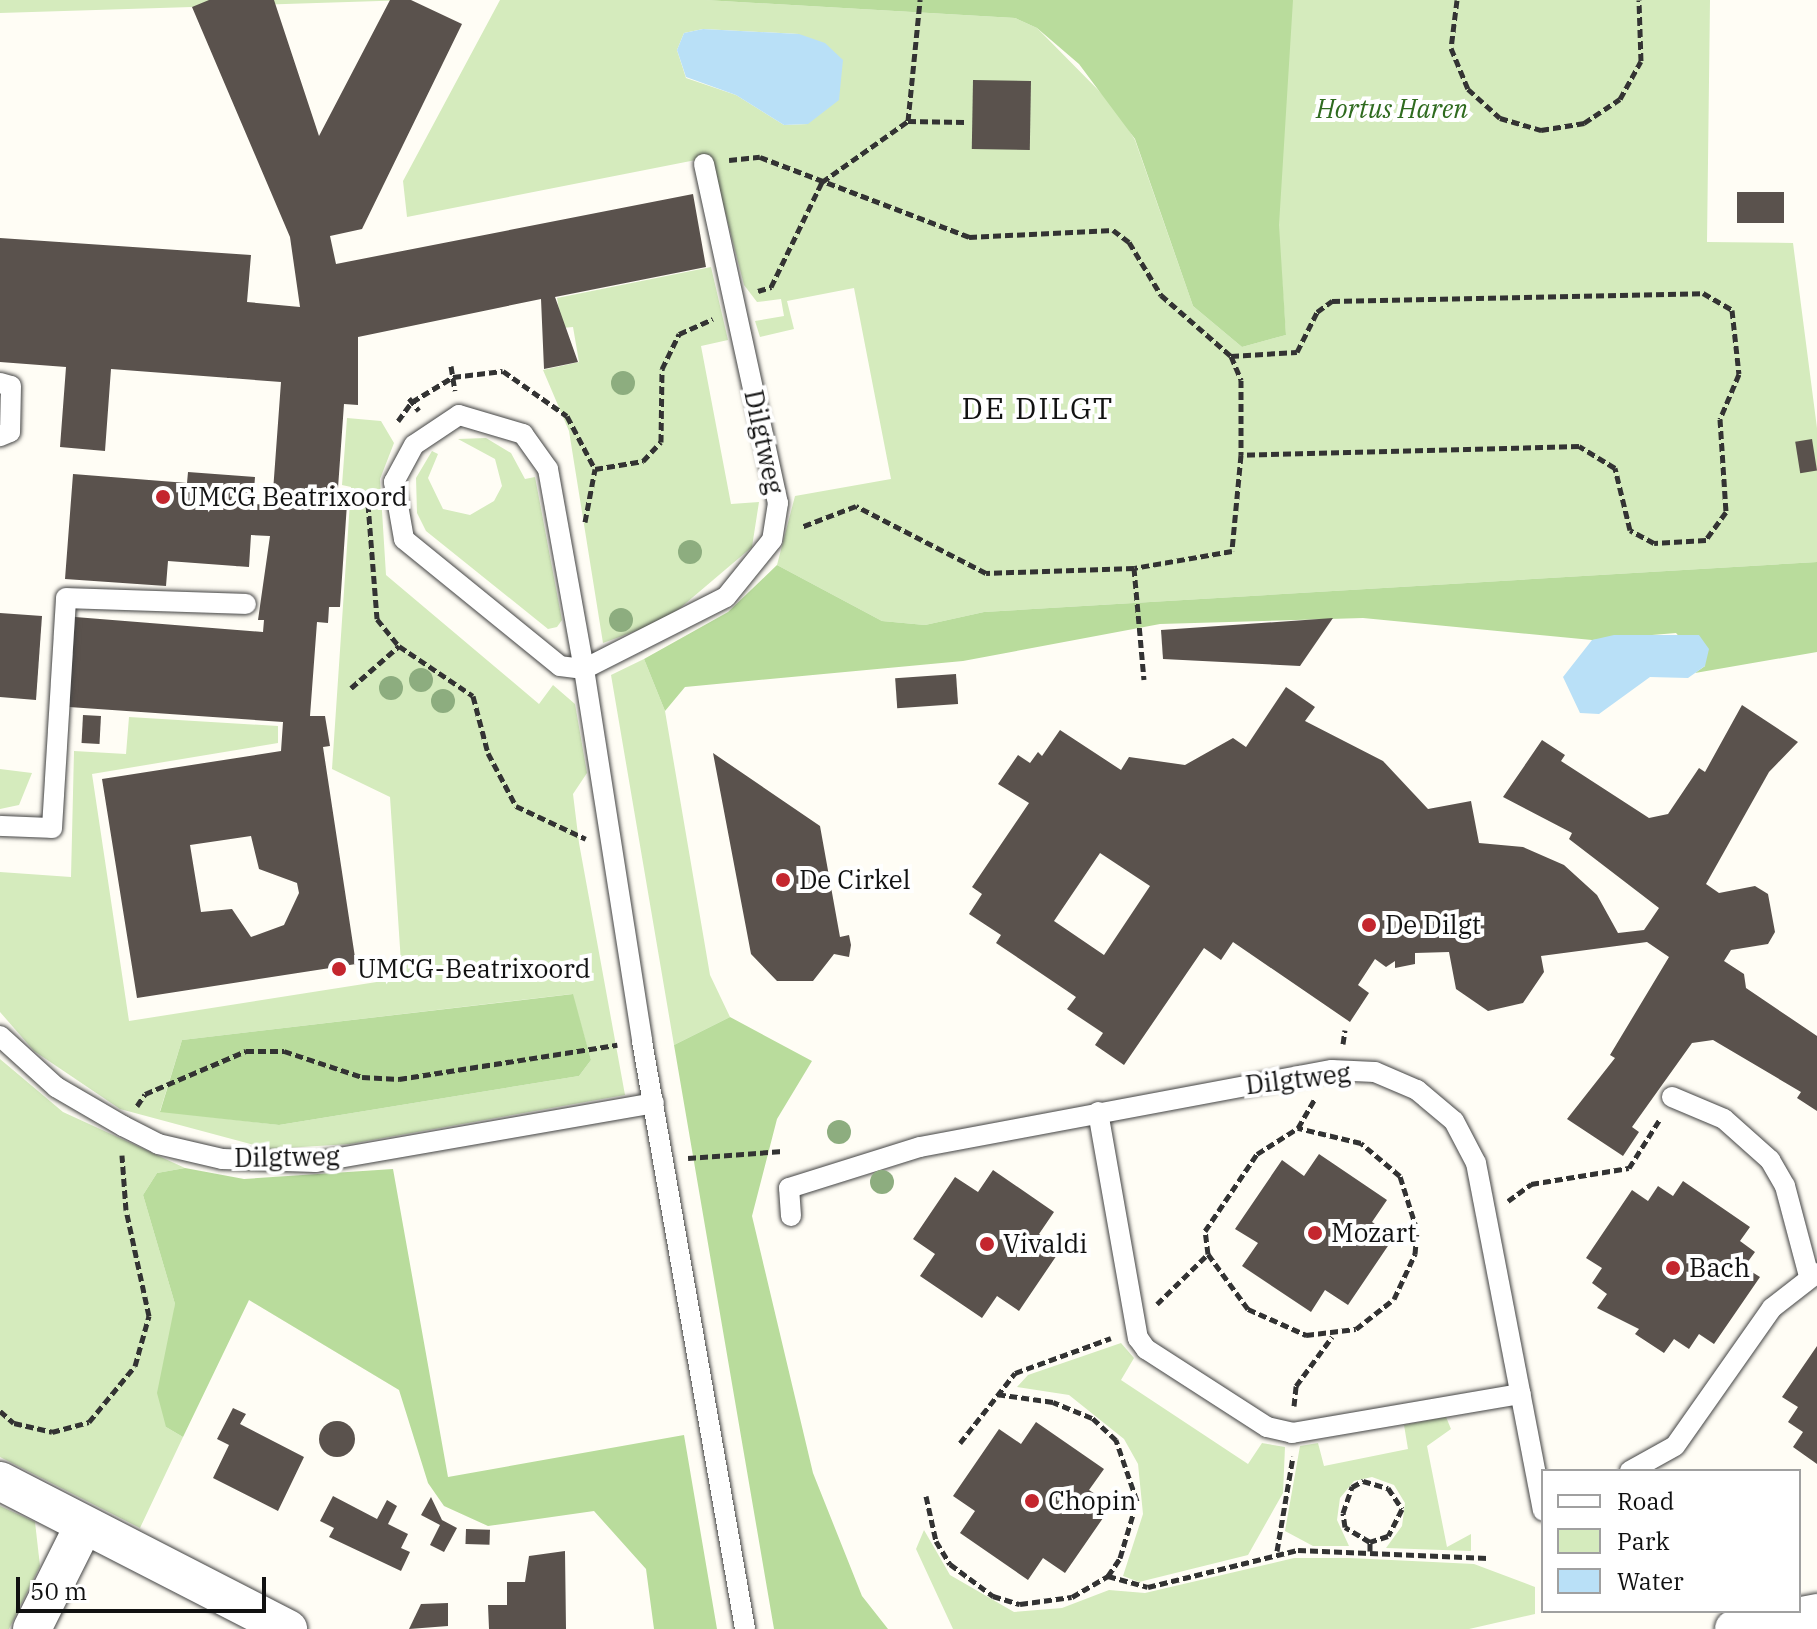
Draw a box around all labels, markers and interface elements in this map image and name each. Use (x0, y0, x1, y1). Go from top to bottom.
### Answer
park label: Hortus Haren (1316, 93, 1468, 125)
street label: Dilgtweg (738, 387, 790, 497)
district label: DE DILGT (962, 390, 1114, 426)
place label: UMCG Beatrixoord (179, 481, 408, 513)
marker: UMCG Beatrixoord (154, 488, 172, 506)
place label: De Cirkel (799, 864, 910, 896)
marker: De Cirkel (774, 871, 792, 889)
place label: De Dilgt (1385, 909, 1481, 941)
marker: De Dilgt (1360, 916, 1378, 934)
place label: UMCG-Beatrixoord (357, 953, 591, 985)
marker: UMCG-Beatrixoord (328, 958, 350, 980)
street label: Dilgtweg (1244, 1057, 1352, 1101)
street label: Dilgtweg (234, 1140, 340, 1174)
place label: Mozart (1331, 1217, 1416, 1249)
marker: Mozart (1306, 1224, 1324, 1242)
place label: Vivaldi (1003, 1228, 1087, 1260)
marker: Vivaldi (978, 1235, 996, 1253)
place label: Bach (1689, 1252, 1750, 1284)
marker: Bach (1664, 1259, 1682, 1277)
legend (1541, 1469, 1801, 1613)
place label: Chopin (1048, 1485, 1137, 1517)
text: Road (1617, 1485, 1674, 1517)
marker: Chopin (1023, 1492, 1041, 1510)
text: Park (1617, 1525, 1669, 1557)
scale bar (20, 1561, 270, 1611)
text: Water (1617, 1565, 1684, 1597)
text: 50 m (30, 1575, 87, 1607)

